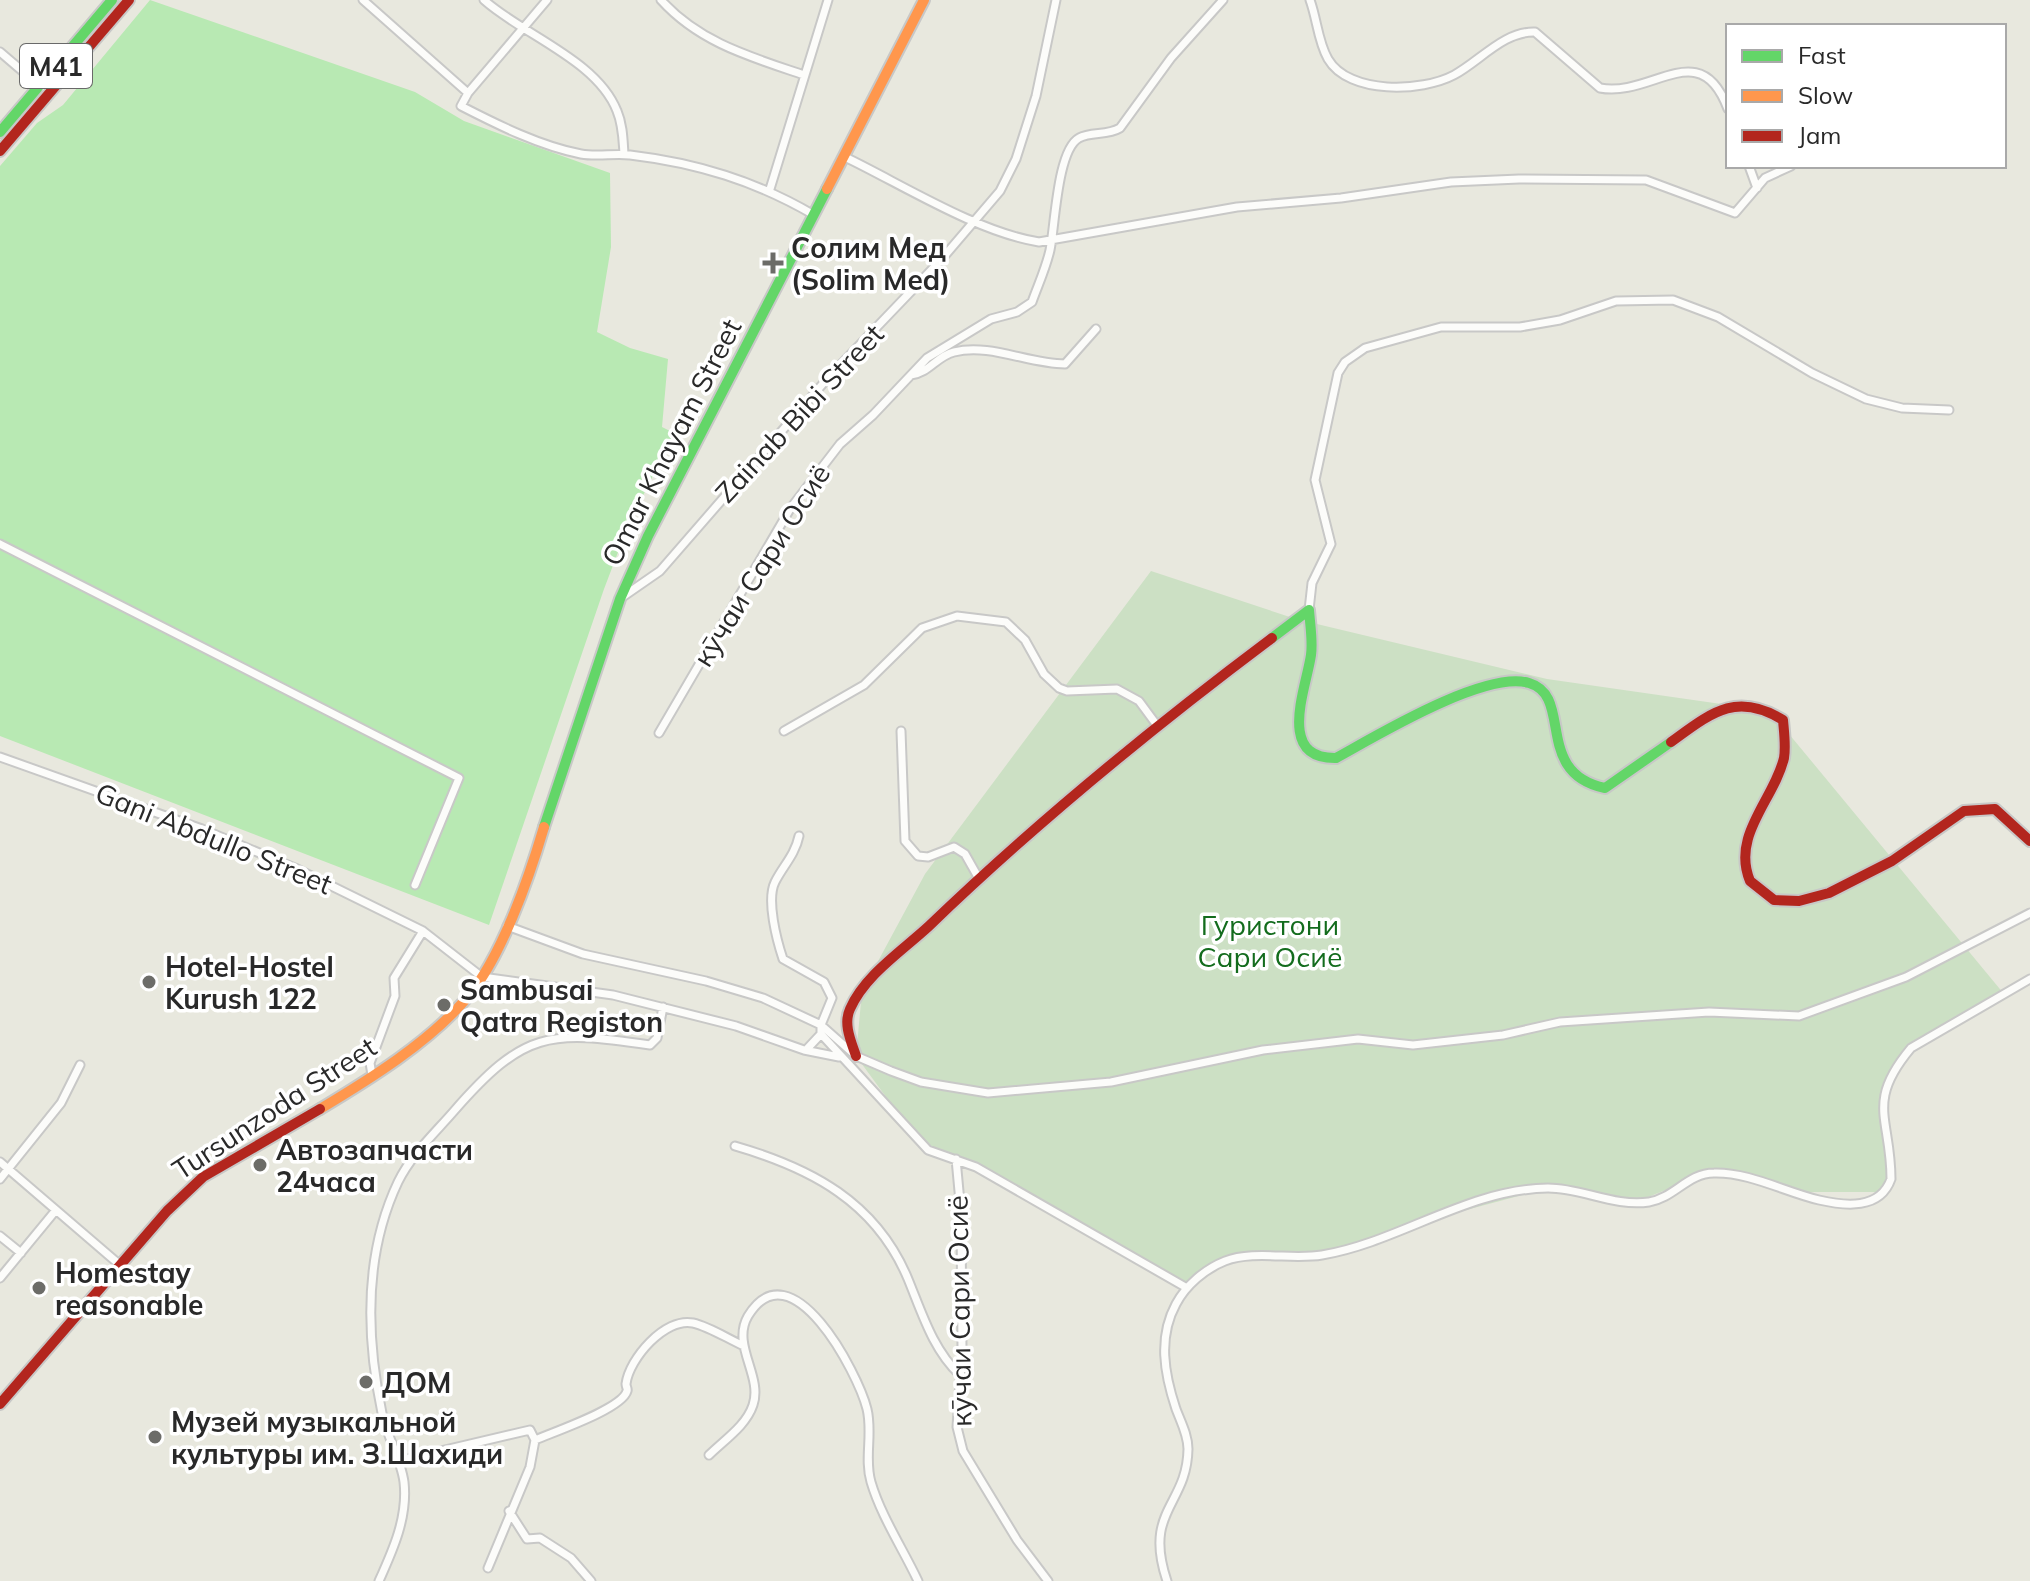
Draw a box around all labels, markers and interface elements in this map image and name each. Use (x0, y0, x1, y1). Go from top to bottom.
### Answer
legend (1726, 24, 2006, 168)
text: Fast (1798, 40, 1846, 70)
road number: M41 (20, 44, 92, 88)
text: Slow (1798, 80, 1853, 110)
text: Jam (1798, 120, 1841, 150)
place label: Солим Мед (Solim Med) (791, 230, 950, 297)
marker: Солим Мед (Solim Med) (762, 252, 784, 274)
street label: Omar Khayam Street (594, 313, 748, 571)
street label: Zainab Bibi Street (707, 316, 891, 509)
street label: кӯчаи Сари Осиё (685, 457, 837, 673)
street label: Gani Abdullo Street (91, 775, 338, 902)
park label: Гуристони Сари Осиё (1198, 907, 1342, 974)
place label: Hotel-Hostel Kurush 122 (165, 949, 334, 1016)
place label: Sambusai Qatra Registon (460, 972, 663, 1039)
marker: Hotel-Hostel Kurush 122 (140, 973, 158, 991)
marker: Sambusai Qatra Registon (435, 996, 453, 1014)
street label: Tursunzoda Street (165, 1029, 383, 1187)
place label: Автозапчасти 24часа (276, 1132, 473, 1199)
marker: Автозапчасти 24часа (251, 1156, 269, 1174)
street label: кӯчаи Сари Осиё (939, 1195, 979, 1427)
place label: Homestay reasonable (55, 1255, 203, 1322)
marker: Homestay reasonable (30, 1279, 48, 1297)
place label: ДОМ (382, 1365, 451, 1400)
marker: ДОМ (357, 1373, 375, 1391)
place label: Музей музыкальной культуры им. З.Шахиди (171, 1404, 503, 1471)
marker: Музей музыкальной культуры им. З.Шахиди (146, 1428, 164, 1446)

